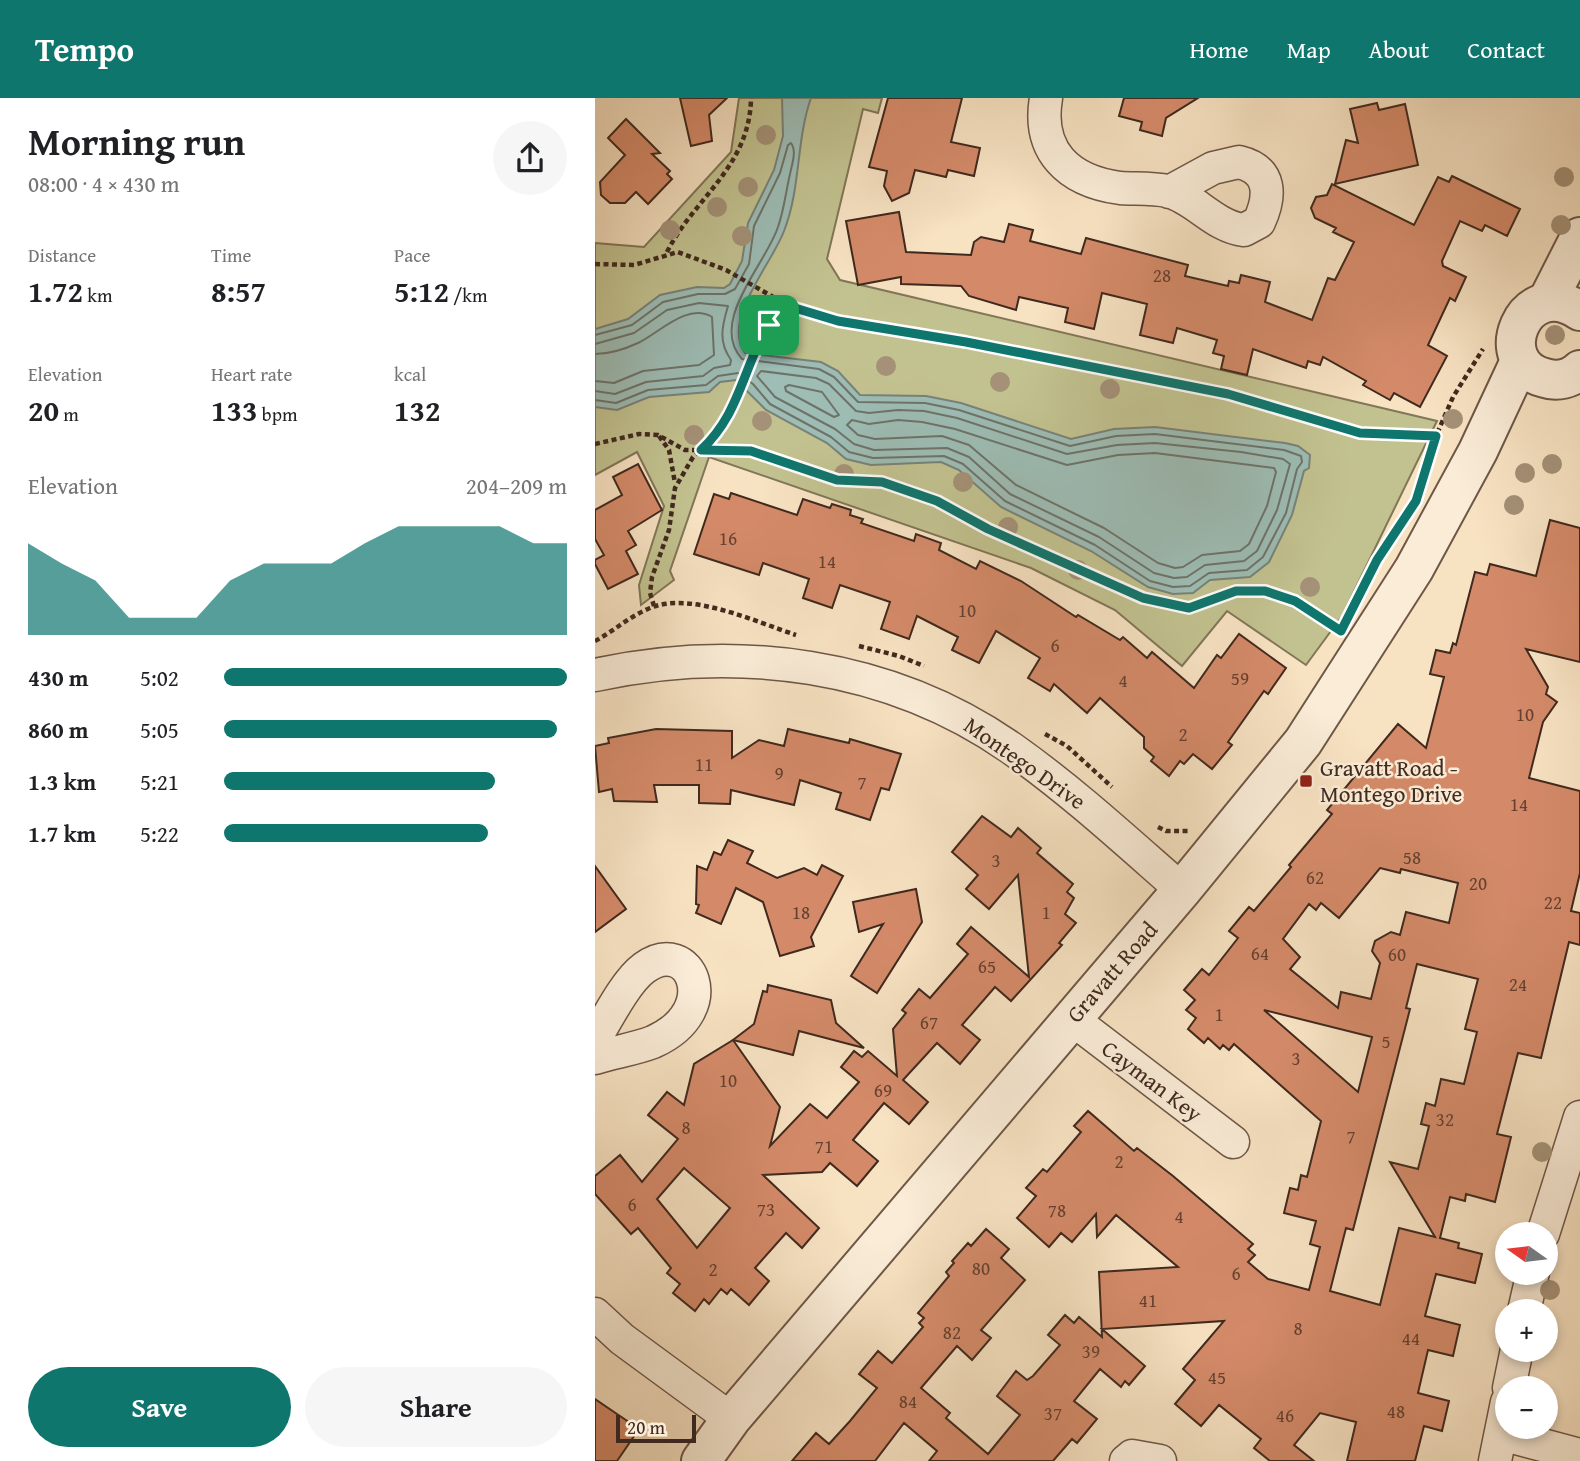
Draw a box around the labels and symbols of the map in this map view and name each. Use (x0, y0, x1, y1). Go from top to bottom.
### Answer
house number: 28 (1153, 261, 1171, 289)
pin (739, 295, 799, 355)
house number: 16 (719, 524, 737, 552)
house number: 14 (818, 547, 836, 575)
house number: 10 (958, 596, 976, 624)
house number: 6 (1050, 631, 1060, 659)
house number: 59 (1231, 664, 1249, 692)
house number: 4 (1118, 666, 1128, 694)
house number: 10 (1516, 700, 1534, 728)
street label: Montego Drive (958, 708, 1093, 817)
house number: 2 (1178, 720, 1188, 748)
house number: 11 (695, 750, 713, 778)
place label: Gravatt Road - Montego Drive (1320, 751, 1462, 810)
house number: 9 (774, 759, 784, 787)
house number: 7 (857, 768, 867, 796)
marker: Gravatt Road - Montego Drive (1298, 773, 1314, 789)
house number: 14 (1510, 790, 1528, 818)
house number: 58 (1403, 843, 1421, 871)
house number: 3 (991, 846, 1001, 874)
house number: 62 (1306, 863, 1324, 891)
house number: 20 (1469, 869, 1487, 897)
house number: 22 (1544, 888, 1562, 916)
house number: 18 (792, 898, 810, 926)
house number: 1 (1041, 898, 1051, 926)
street label: Gravatt Road (1058, 913, 1165, 1030)
house number: 64 (1251, 939, 1269, 967)
house number: 60 (1388, 940, 1406, 968)
house number: 65 (978, 952, 996, 980)
house number: 24 (1509, 970, 1527, 998)
house number: 1 (1214, 1000, 1224, 1028)
house number: 67 (920, 1008, 938, 1036)
house number: 5 (1381, 1027, 1391, 1055)
street label: Cayman Key (1095, 1032, 1210, 1130)
house number: 3 (1291, 1044, 1301, 1072)
house number: 10 (719, 1066, 737, 1094)
house number: 69 (874, 1076, 892, 1104)
house number: 32 (1436, 1105, 1454, 1133)
house number: 8 (681, 1113, 691, 1141)
house number: 7 (1346, 1122, 1356, 1150)
house number: 71 (815, 1132, 833, 1160)
house number: 2 (1114, 1147, 1124, 1175)
house number: 6 (627, 1190, 637, 1218)
house number: 73 (757, 1195, 775, 1223)
house number: 78 (1048, 1196, 1066, 1224)
house number: 4 (1174, 1202, 1184, 1230)
north arrow (1495, 1222, 1557, 1284)
house number: 80 (972, 1254, 990, 1282)
house number: 2 (708, 1255, 718, 1283)
house number: 6 (1231, 1259, 1241, 1287)
house number: 41 (1139, 1286, 1157, 1314)
house number: 8 (1293, 1314, 1303, 1342)
house number: 82 (943, 1318, 961, 1346)
house number: 44 (1402, 1324, 1420, 1352)
house number: 39 (1082, 1337, 1100, 1365)
house number: 45 (1208, 1363, 1226, 1391)
house number: 84 (899, 1387, 917, 1415)
house number: 48 (1387, 1397, 1405, 1425)
house number: 37 (1044, 1399, 1062, 1427)
house number: 46 (1276, 1401, 1294, 1429)
scale bar (616, 1412, 697, 1444)

